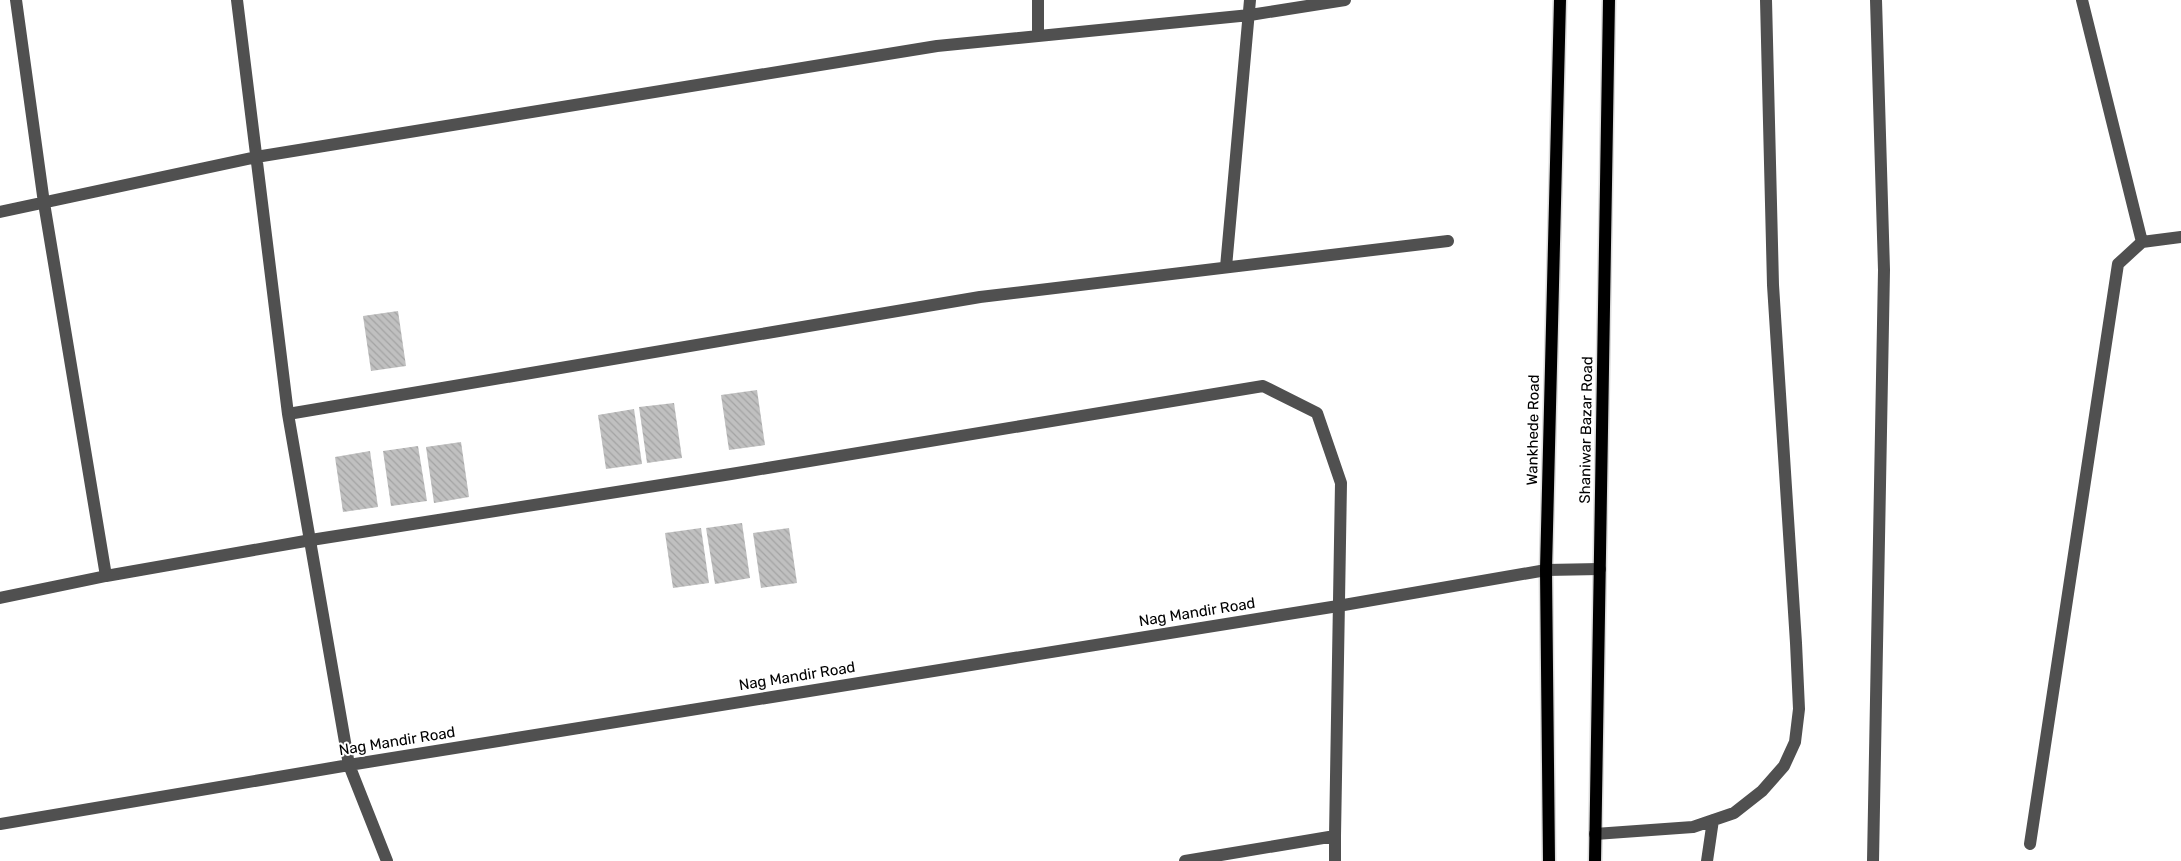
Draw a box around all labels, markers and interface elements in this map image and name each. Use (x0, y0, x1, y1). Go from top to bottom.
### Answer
street label: Shaniwar Bazar Road (1576, 356, 1596, 504)
street label: Wankhede Road (1523, 374, 1543, 486)
street label: Nag Mandir Road (1137, 594, 1257, 630)
street label: Nag Mandir Road (737, 658, 857, 694)
street label: Nag Mandir Road (337, 723, 457, 759)

